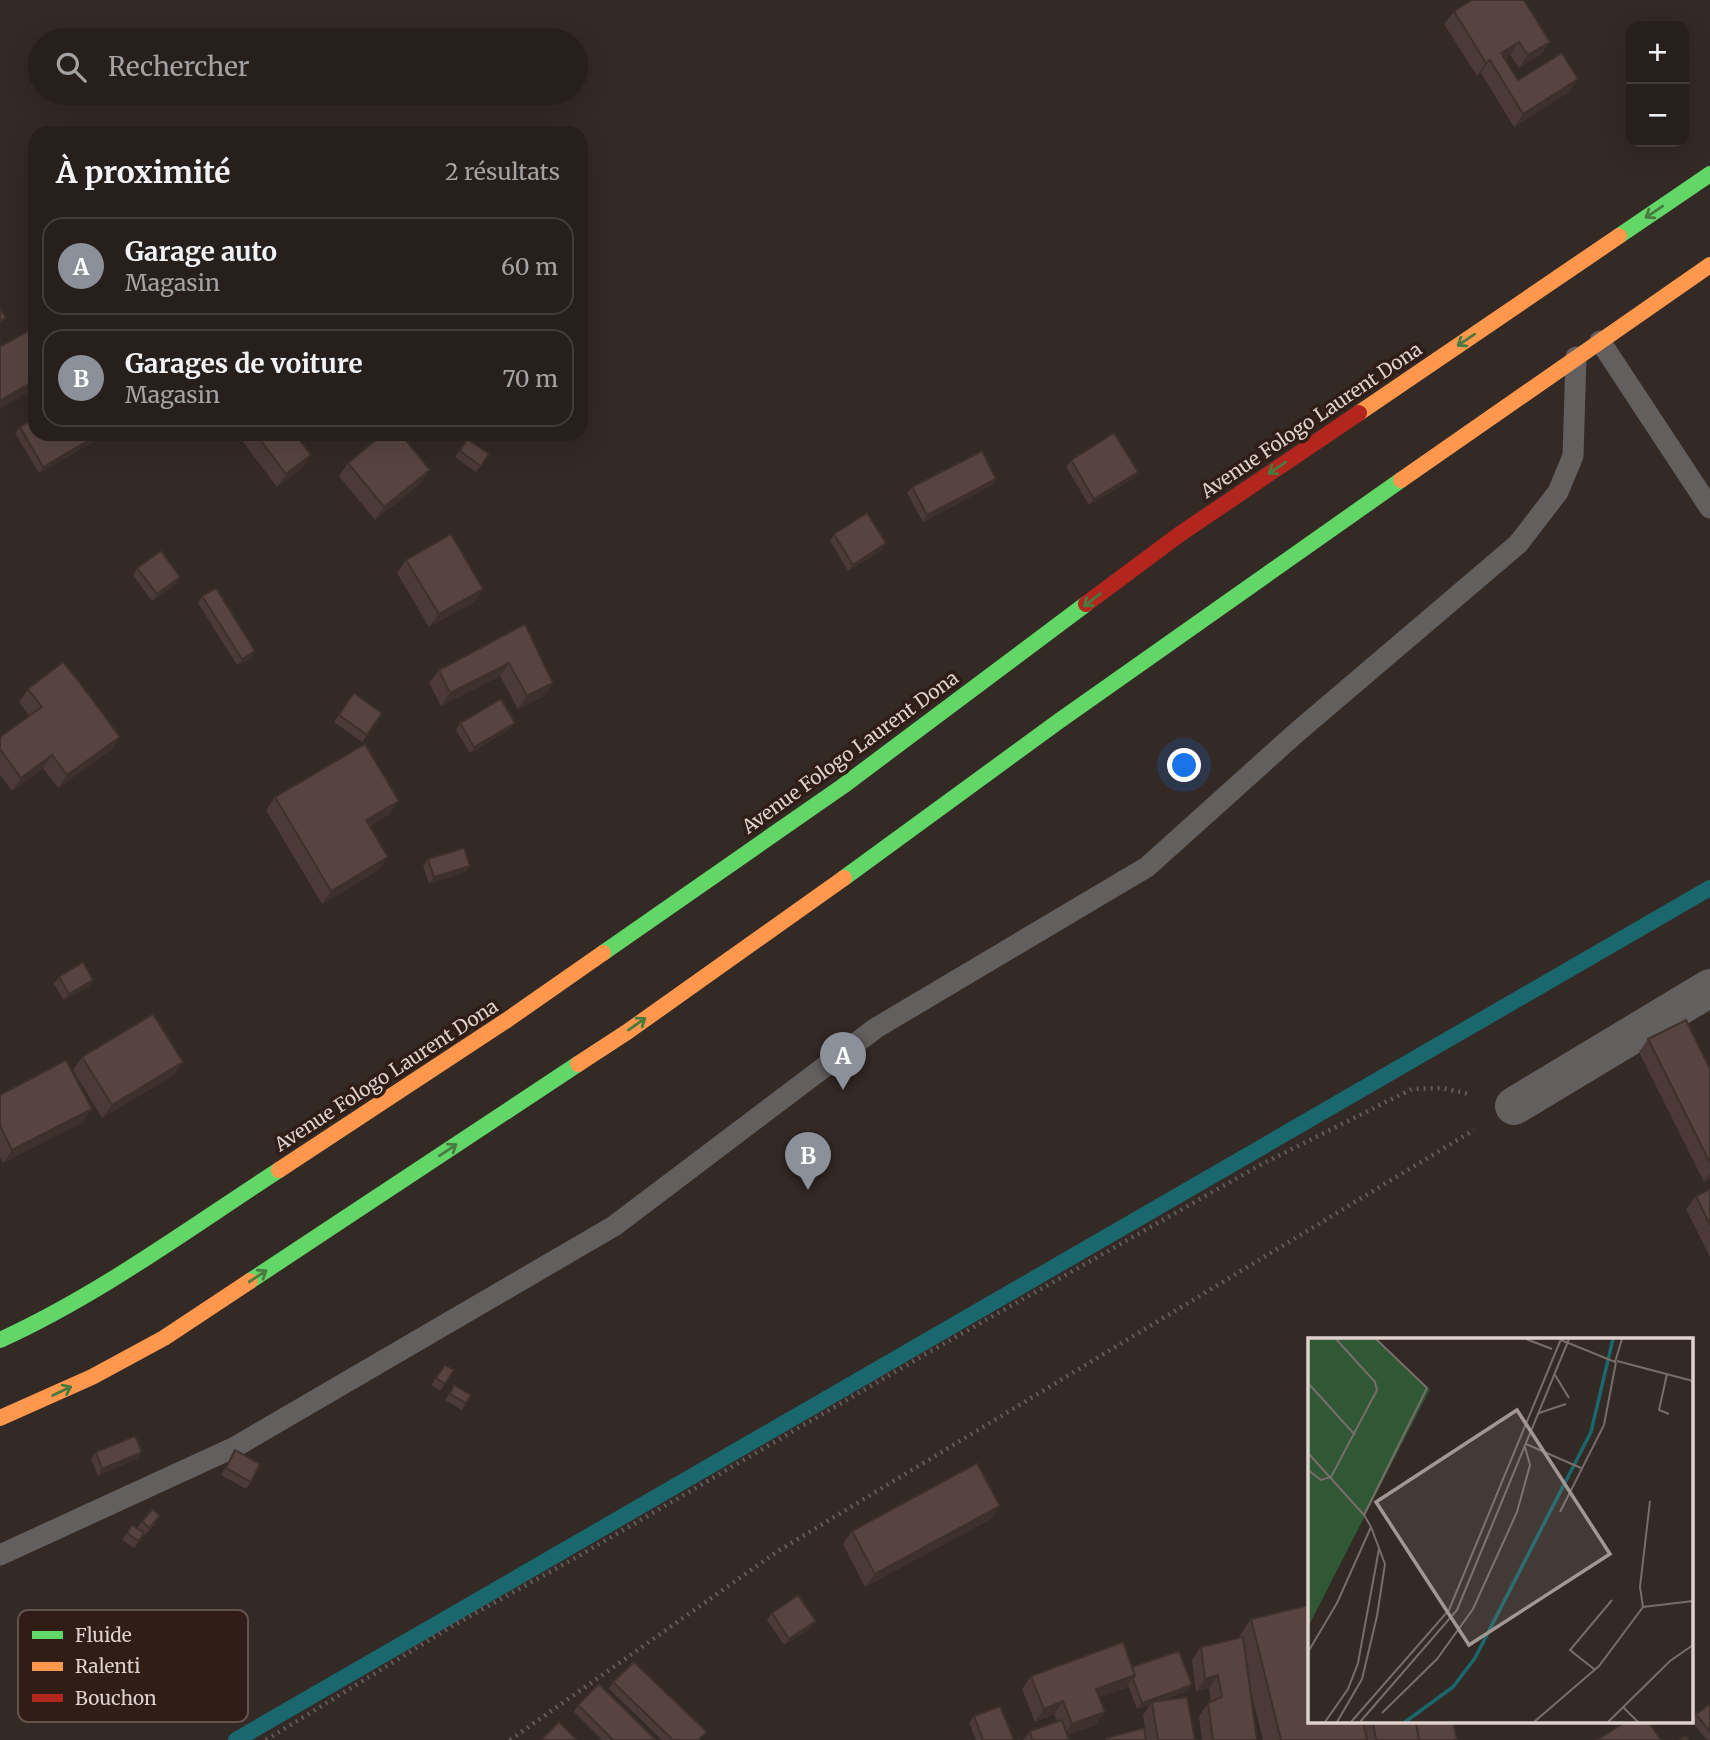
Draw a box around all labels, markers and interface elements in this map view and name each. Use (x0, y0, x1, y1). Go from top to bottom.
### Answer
map controls (1626, 21, 1689, 147)
button: + (1626, 21, 1689, 84)
search box (28, 28, 588, 105)
icon: search (52, 48, 90, 86)
text: Rechercher (108, 50, 250, 83)
button: − (1626, 84, 1689, 147)
text: À proximité (56, 153, 231, 191)
text: 2 résultats (445, 157, 560, 186)
one-way arrow (1645, 205, 1664, 219)
text: Garage auto (125, 235, 277, 268)
text: A (73, 252, 89, 281)
text: 60 m (501, 252, 558, 281)
text: Magasin (125, 268, 220, 297)
one-way arrow (1456, 333, 1476, 347)
street label: Avenue Fologo Laurent Dona (1195, 337, 1426, 504)
text: Garages de voiture (125, 347, 363, 380)
text: B (73, 364, 89, 393)
text: 70 m (502, 364, 558, 393)
text: Magasin (125, 380, 220, 409)
one-way arrow (1268, 461, 1287, 475)
one-way arrow (1083, 592, 1102, 607)
street label: Avenue Fologo Laurent Dona (736, 665, 963, 839)
your location (1167, 748, 1201, 782)
street label: Avenue Fologo Laurent Dona (269, 994, 502, 1157)
one-way arrow (627, 1017, 646, 1031)
pin: A (820, 1032, 866, 1090)
pin: B (785, 1132, 831, 1190)
one-way arrow (438, 1143, 457, 1157)
one-way arrow (248, 1268, 267, 1283)
inset map (1308, 1338, 1692, 1722)
one-way arrow (51, 1384, 73, 1397)
legend (18, 1610, 248, 1722)
text: Fluide (75, 1623, 132, 1647)
text: Ralenti (75, 1654, 140, 1678)
text: Bouchon (75, 1686, 157, 1710)

